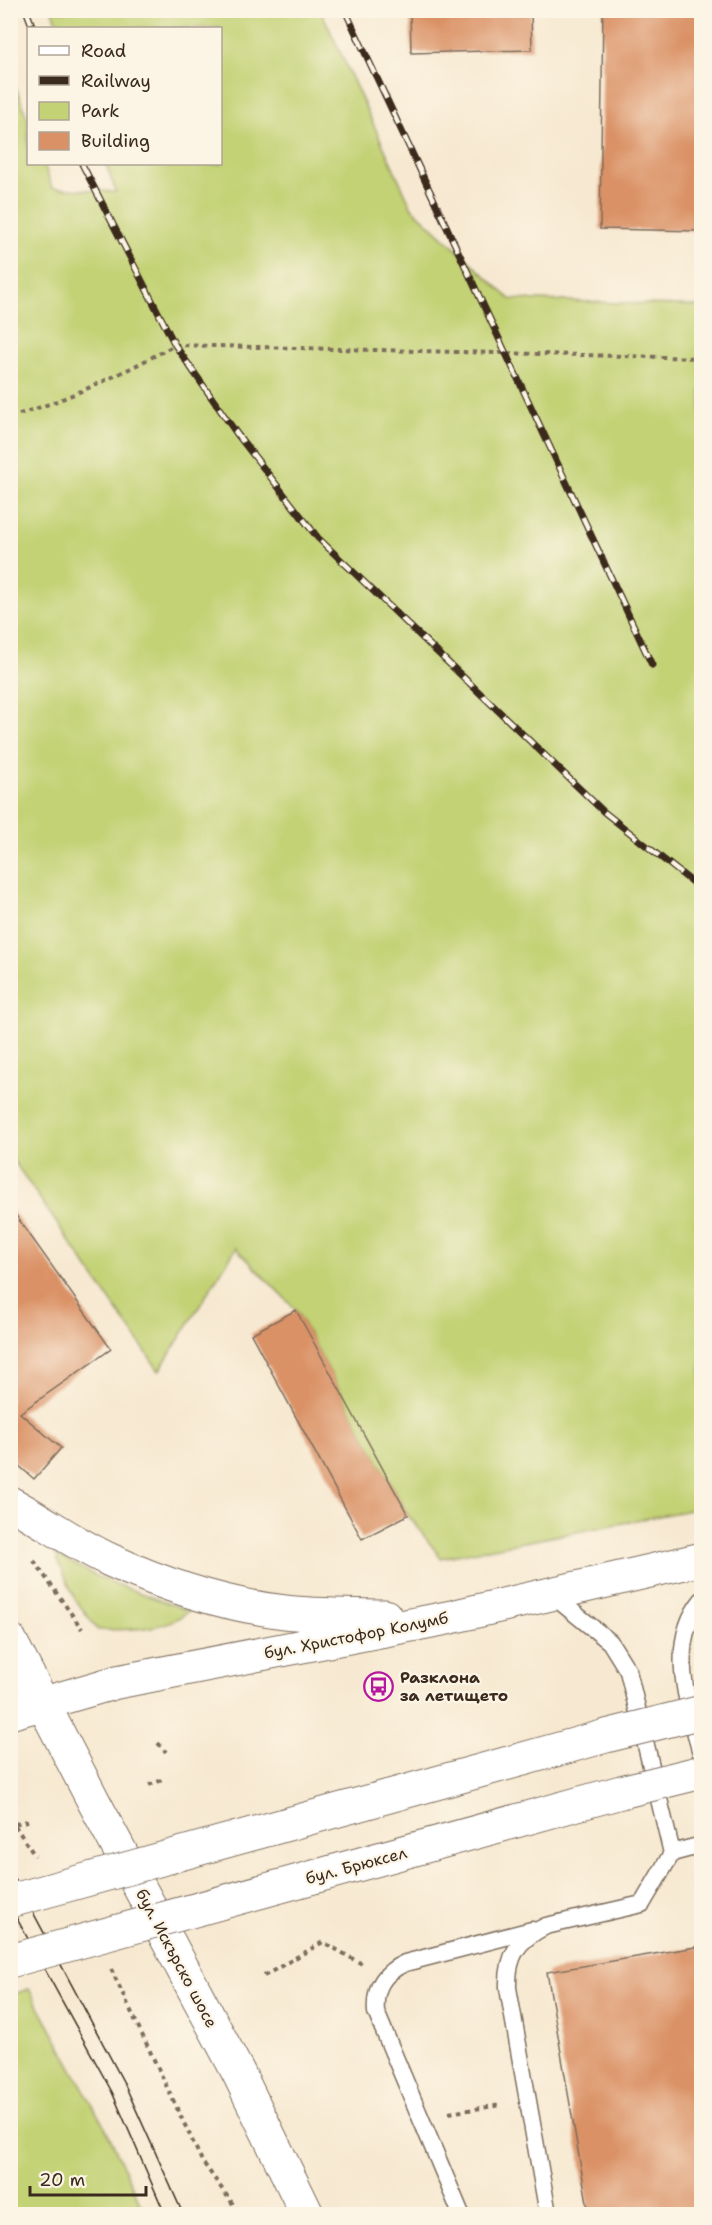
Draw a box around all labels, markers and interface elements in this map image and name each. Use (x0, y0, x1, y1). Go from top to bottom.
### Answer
legend (27, 27, 222, 165)
text: Road (81, 39, 126, 63)
text: Railway (81, 69, 151, 93)
text: Park (81, 99, 120, 123)
text: Building (81, 129, 150, 153)
street label: бул. Христофор Колумб (262, 1607, 450, 1664)
place label: Разклона за летището (400, 1667, 508, 1706)
bus stop icon: Разклона за летището (363, 1670, 395, 1702)
street label: бул. Брюксел (303, 1842, 409, 1889)
street label: бул. Искърско шосе (131, 1885, 222, 2031)
scale bar (30, 2159, 146, 2197)
text: 20 m (39, 2168, 85, 2192)

